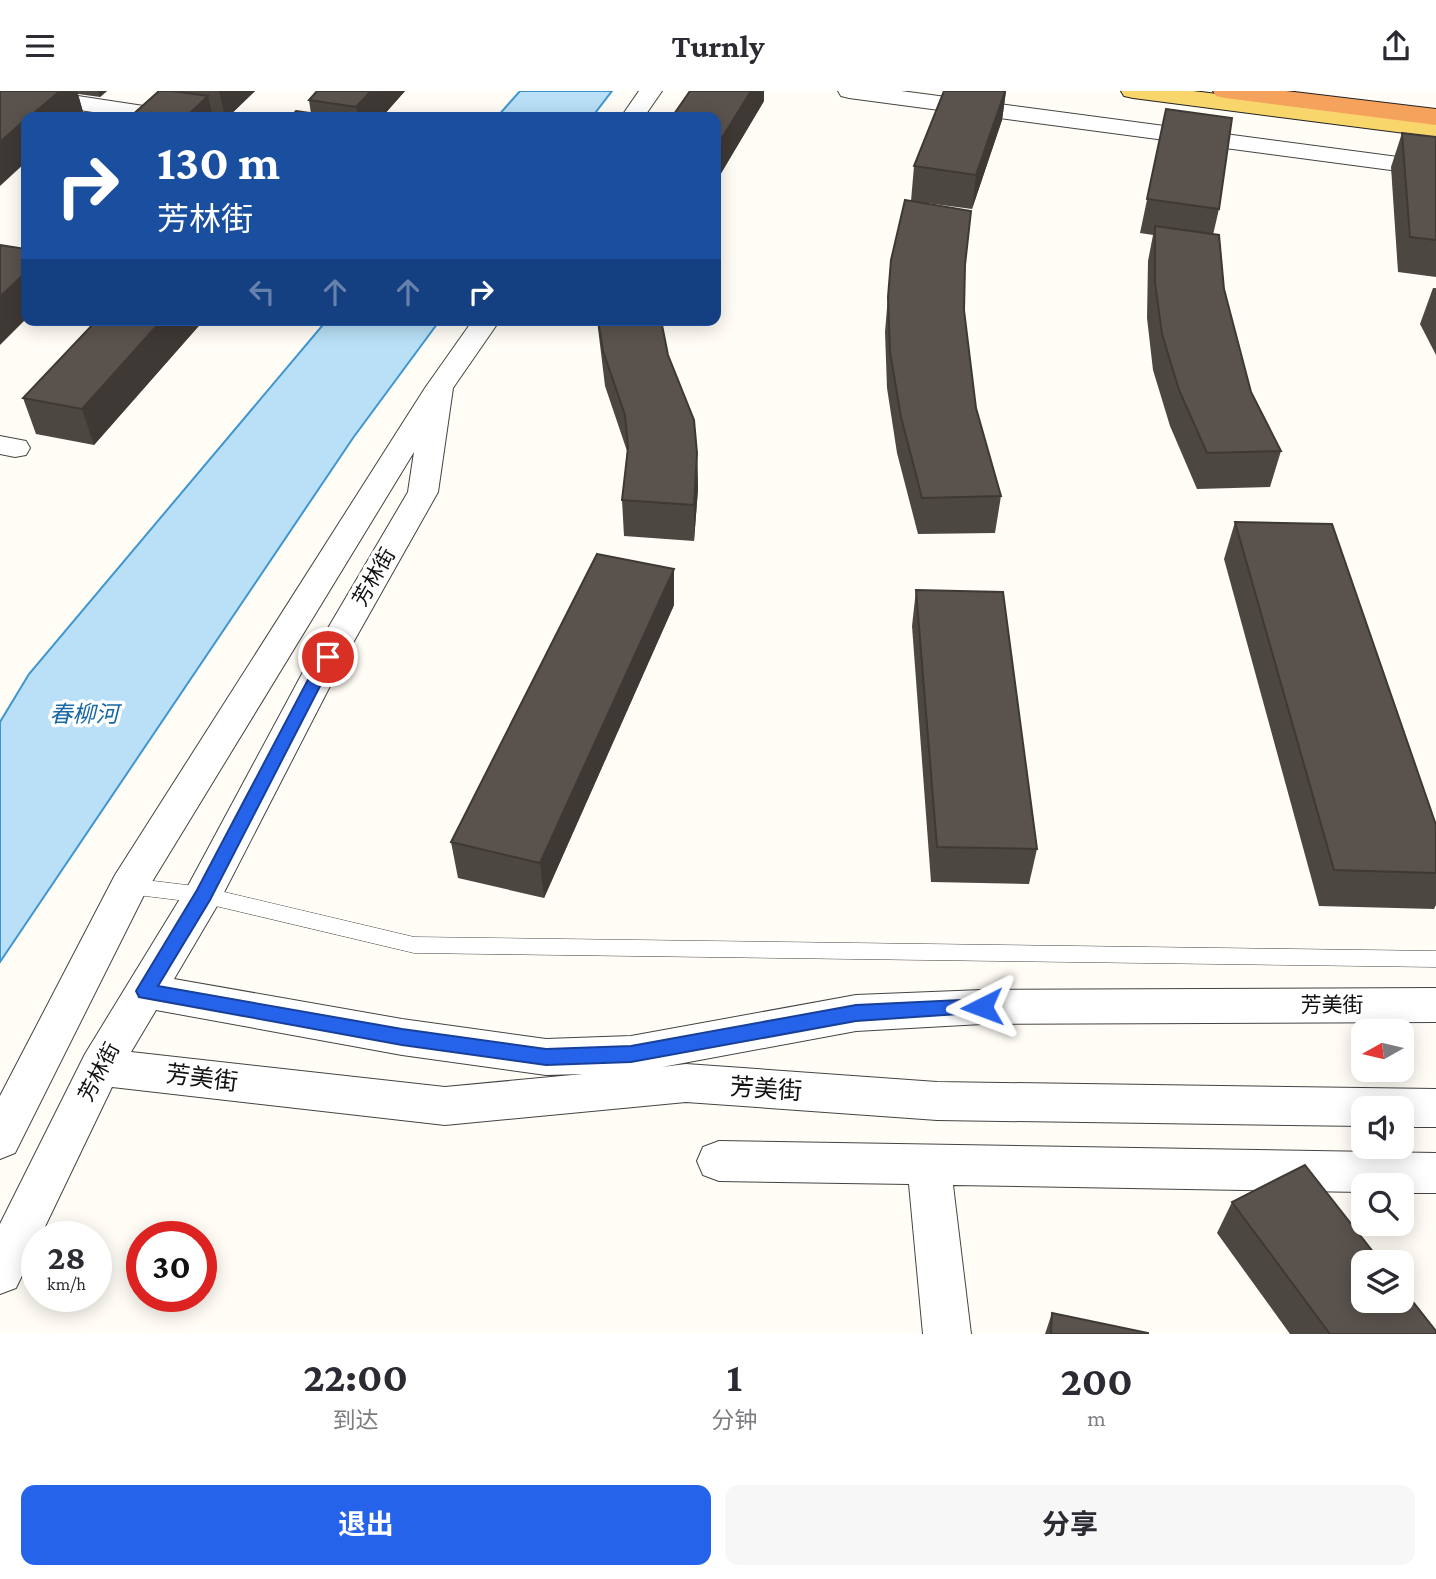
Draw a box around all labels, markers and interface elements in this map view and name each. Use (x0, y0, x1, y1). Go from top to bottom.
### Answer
icon: menu (21, 27, 59, 65)
icon: share (1377, 27, 1415, 65)
text: Turnly (671, 28, 765, 64)
text: 130 m (157, 135, 280, 190)
icon: right (42, 140, 133, 231)
text: 芳林街 (157, 201, 253, 237)
icon: left (243, 273, 281, 311)
icon: ahead (316, 273, 354, 311)
icon: ahead (389, 273, 427, 311)
icon: right (462, 273, 500, 311)
street label: 芳林街 (348, 544, 400, 610)
pin (298, 627, 358, 687)
icon: arrive (309, 638, 347, 676)
water label: 春柳河 (50, 701, 123, 727)
position arrow (945, 970, 1019, 1044)
street label: 芳美街 (1301, 993, 1364, 1017)
north arrow (1351, 1019, 1414, 1081)
map controls (1351, 1019, 1414, 1313)
street label: 芳林街 (74, 1039, 124, 1105)
street label: 芳美街 (165, 1060, 239, 1095)
street label: 芳美街 (729, 1073, 803, 1104)
button: sound (1351, 1096, 1414, 1159)
button: search (1351, 1173, 1414, 1236)
speed limit sign: 30 (126, 1221, 217, 1312)
text: 28 (47, 1238, 86, 1277)
button: layers (1351, 1250, 1414, 1313)
text: km/h (47, 1274, 86, 1294)
text: 22:00 (303, 1353, 408, 1400)
text: 1 (726, 1353, 742, 1400)
text: 200 (1060, 1357, 1133, 1404)
text: m (1087, 1405, 1106, 1431)
text: 到达 (333, 1407, 379, 1433)
text: 分钟 (711, 1407, 757, 1433)
button: 退出 (21, 1485, 711, 1565)
button: 分享 (725, 1485, 1415, 1565)

